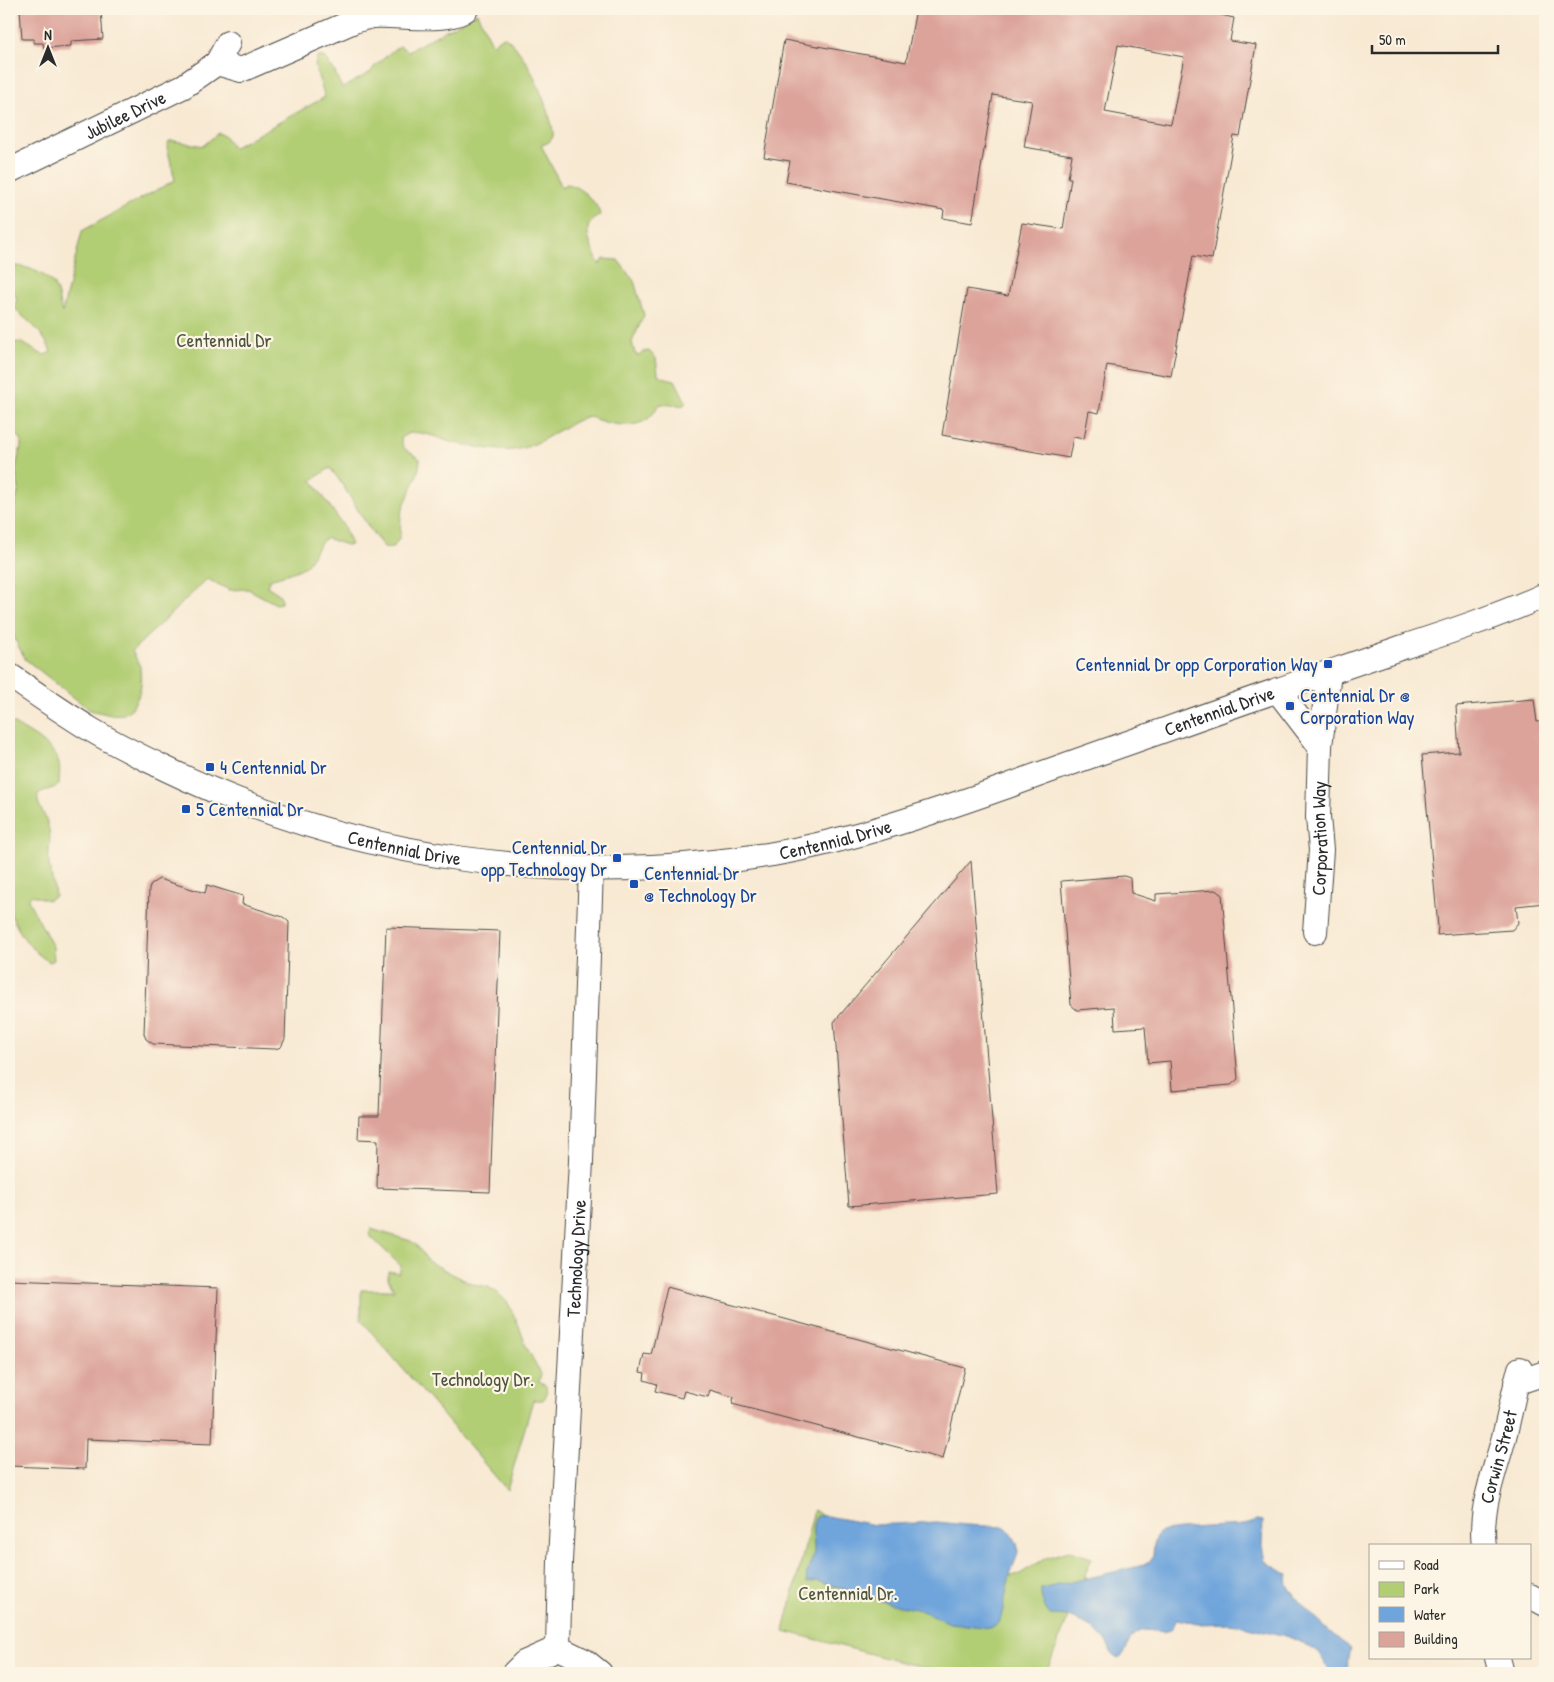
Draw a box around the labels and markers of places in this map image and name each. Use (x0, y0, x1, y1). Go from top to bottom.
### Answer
place label: Centennial Dr opp Corporation Way (1076, 651, 1318, 677)
marker: Centennial Dr opp Corporation Way (1322, 658, 1334, 670)
place label: Centennial Dr @ Corporation Way (1300, 682, 1415, 730)
marker: Centennial Dr @ Corporation Way (1284, 700, 1296, 712)
place label: 4 Centennial Dr (220, 754, 327, 780)
marker: 4 Centennial Dr (204, 761, 216, 773)
place label: 5 Centennial Dr (196, 796, 304, 822)
marker: 5 Centennial Dr (180, 803, 192, 815)
place label: Centennial Dr opp Technology Dr (481, 834, 608, 882)
marker: Centennial Dr opp Technology Dr (611, 852, 623, 864)
place label: Centennial Dr @ Technology Dr (644, 860, 757, 908)
marker: Centennial Dr @ Technology Dr (628, 878, 640, 890)

